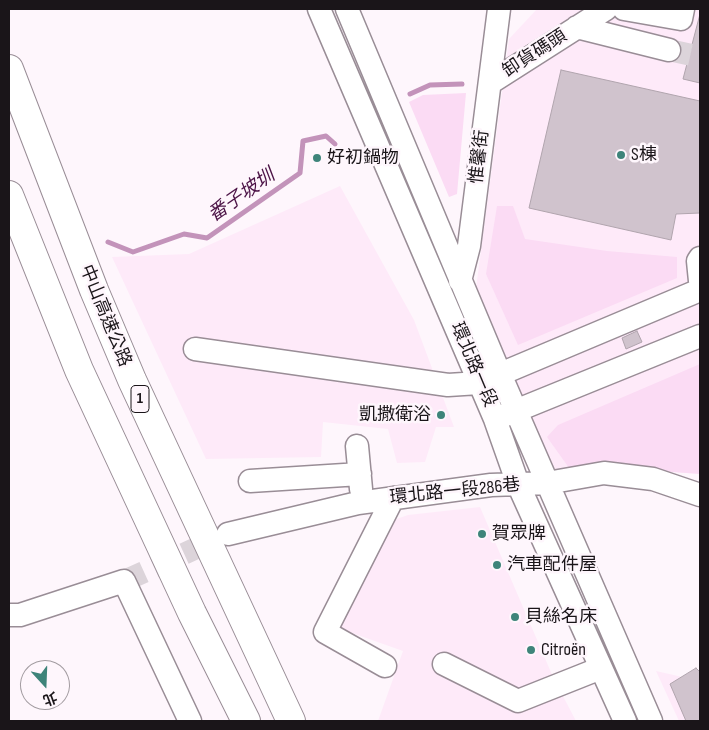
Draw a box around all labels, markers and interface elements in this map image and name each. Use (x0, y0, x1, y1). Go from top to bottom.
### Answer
street label: 卸貨碼頭 (499, 25, 571, 83)
street label: 惟馨街 (466, 129, 494, 185)
place label: S棟 (631, 144, 657, 166)
place label: 好初鍋物 (327, 147, 399, 169)
marker: S棟 (615, 149, 627, 161)
marker: 好初鍋物 (311, 152, 323, 164)
water label: 番子坡圳 (204, 165, 280, 227)
street label: 中山高速公路 (75, 262, 135, 370)
street label: 環北路一段 (445, 319, 501, 411)
road number: 1 (131, 386, 149, 412)
place label: 凱撒衛浴 (359, 404, 431, 426)
marker: 凱撒衛浴 (435, 409, 447, 421)
street label: 環北路一段286巷 (389, 474, 521, 510)
place label: 賀眾牌 (492, 523, 546, 545)
marker: 賀眾牌 (476, 528, 488, 540)
place label: 汽車配件屋 (507, 554, 597, 576)
marker: 汽車配件屋 (491, 559, 503, 571)
place label: 貝絲名床 (525, 606, 597, 628)
marker: 貝絲名床 (509, 611, 521, 623)
place label: Citroën (541, 639, 586, 661)
marker: Citroën (525, 644, 537, 656)
north arrow (20, 660, 70, 710)
text: 北 (40, 688, 59, 709)

